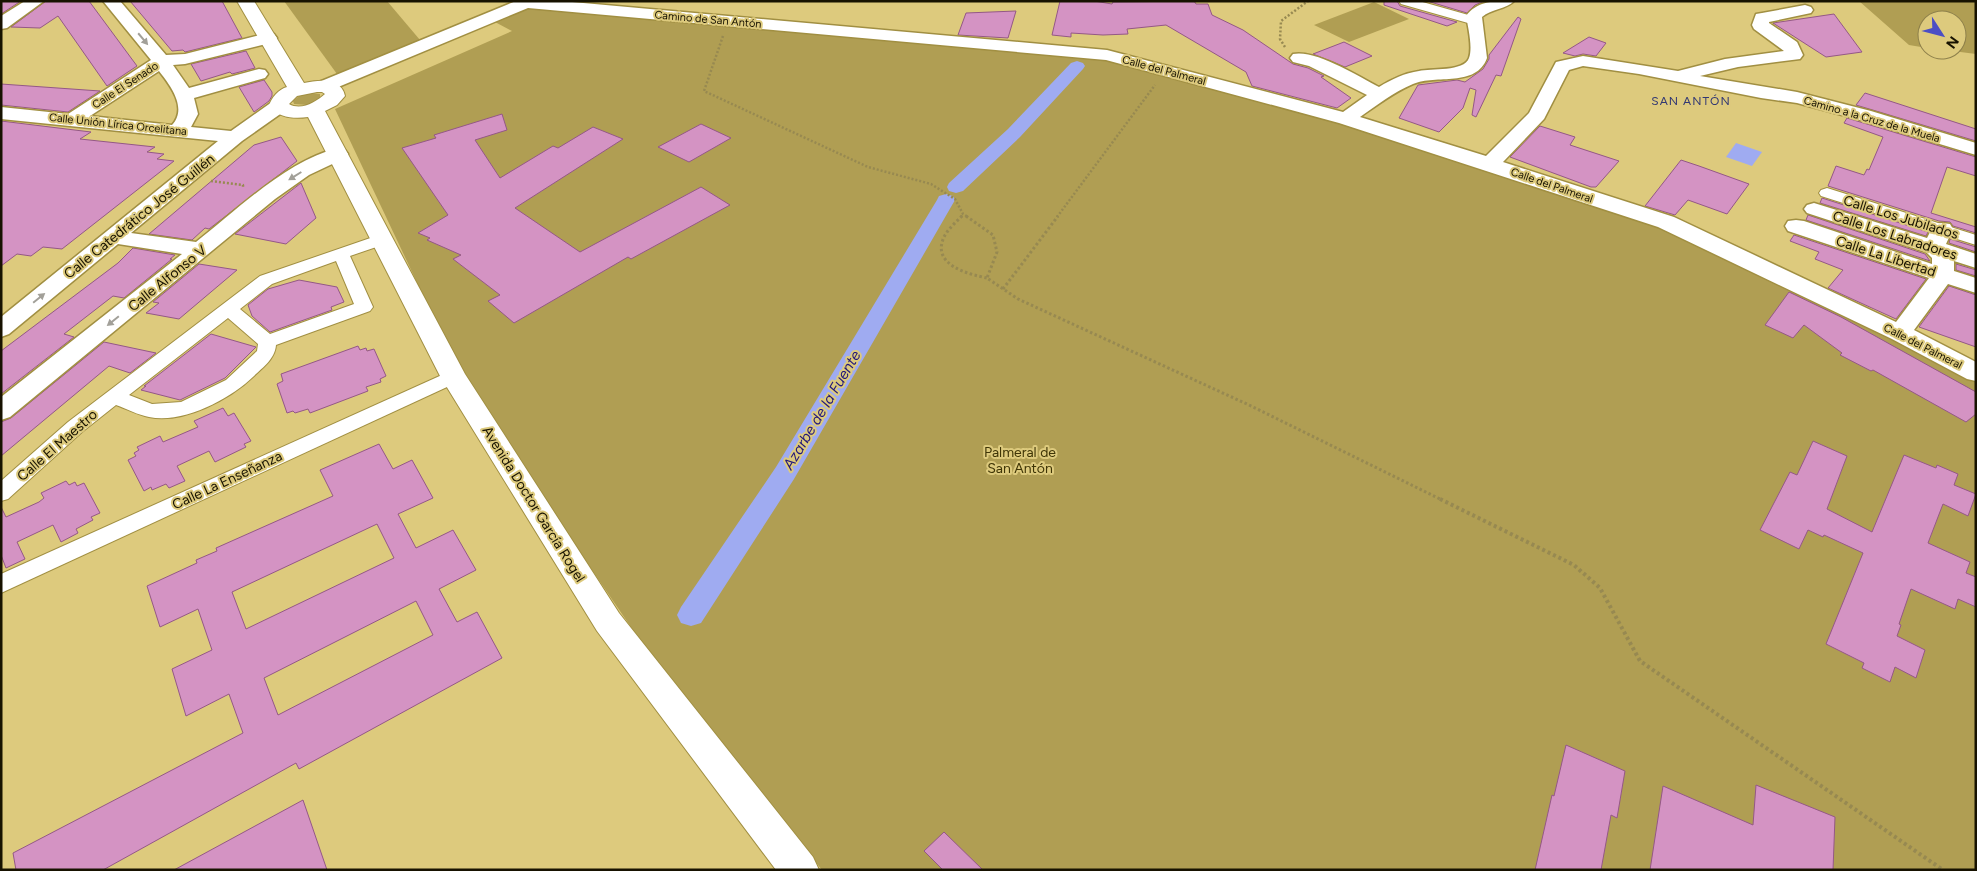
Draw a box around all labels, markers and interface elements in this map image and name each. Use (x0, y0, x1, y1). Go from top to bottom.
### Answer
street label: Camino de San Antón (654, 8, 762, 31)
north arrow (1917, 10, 1967, 60)
one-way arrow (137, 32, 148, 45)
text: N (1942, 33, 1962, 52)
street label: Calle del Palmeral (1121, 53, 1207, 88)
street label: Calle El Senado (90, 59, 161, 112)
district label: SAN ANTÓN (1651, 94, 1731, 108)
street label: Camino a la Cruz de la Muela (1802, 94, 1941, 145)
street label: Calle Unión Lírica Orcelitana (48, 111, 187, 138)
street label: Calle Catedrático José Guillén (61, 150, 218, 282)
street label: Calle del Palmeral (1509, 165, 1595, 206)
one-way arrow (288, 171, 301, 181)
street label: Calle Los Jubilados (1841, 192, 1960, 243)
street label: Calle Los Labradores (1831, 207, 1959, 264)
street label: Calle La Libertad (1834, 232, 1938, 281)
street label: Calle Alfonso V (125, 241, 210, 315)
one-way arrow (32, 293, 45, 304)
one-way arrow (107, 316, 120, 327)
street label: Calle del Palmeral (1881, 321, 1964, 372)
water label: Azarbe de la Fuente (779, 347, 865, 474)
street label: Calle El Maestro (14, 406, 101, 485)
street label: Avenida Doctor García Rogel (479, 423, 589, 585)
park label: Palmeral de San Antón (984, 444, 1056, 477)
street label: Calle La Enseñanza (170, 448, 285, 513)

